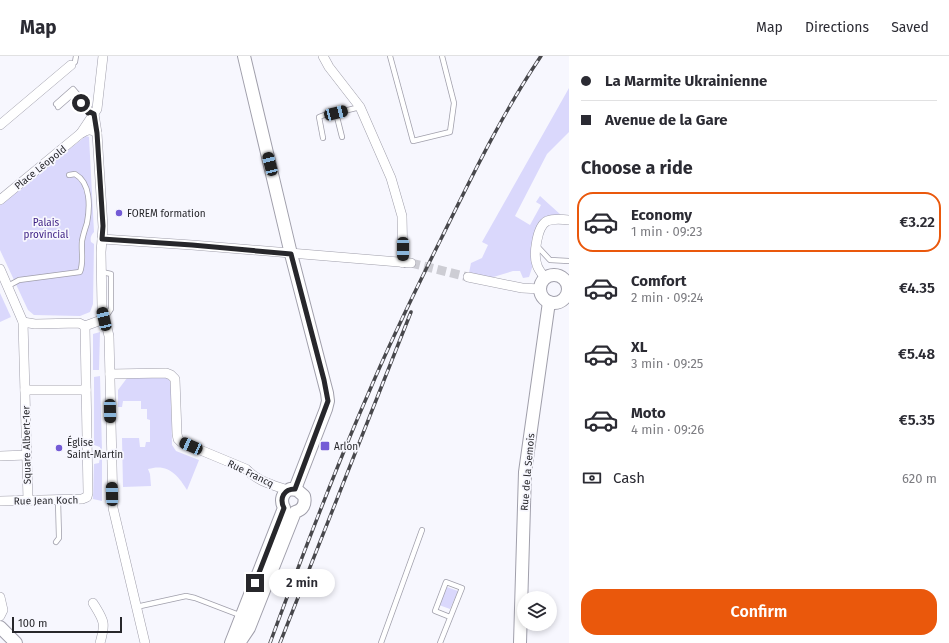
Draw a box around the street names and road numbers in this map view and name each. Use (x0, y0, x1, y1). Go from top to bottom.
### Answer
street label: Place Léopold (12, 143, 69, 192)
street label: Square Albert-1er (20, 406, 34, 484)
street label: Rue de la Semois (519, 432, 537, 511)
street label: Rue Francq (226, 458, 276, 490)
street label: Rue Jean Koch (14, 494, 78, 508)

